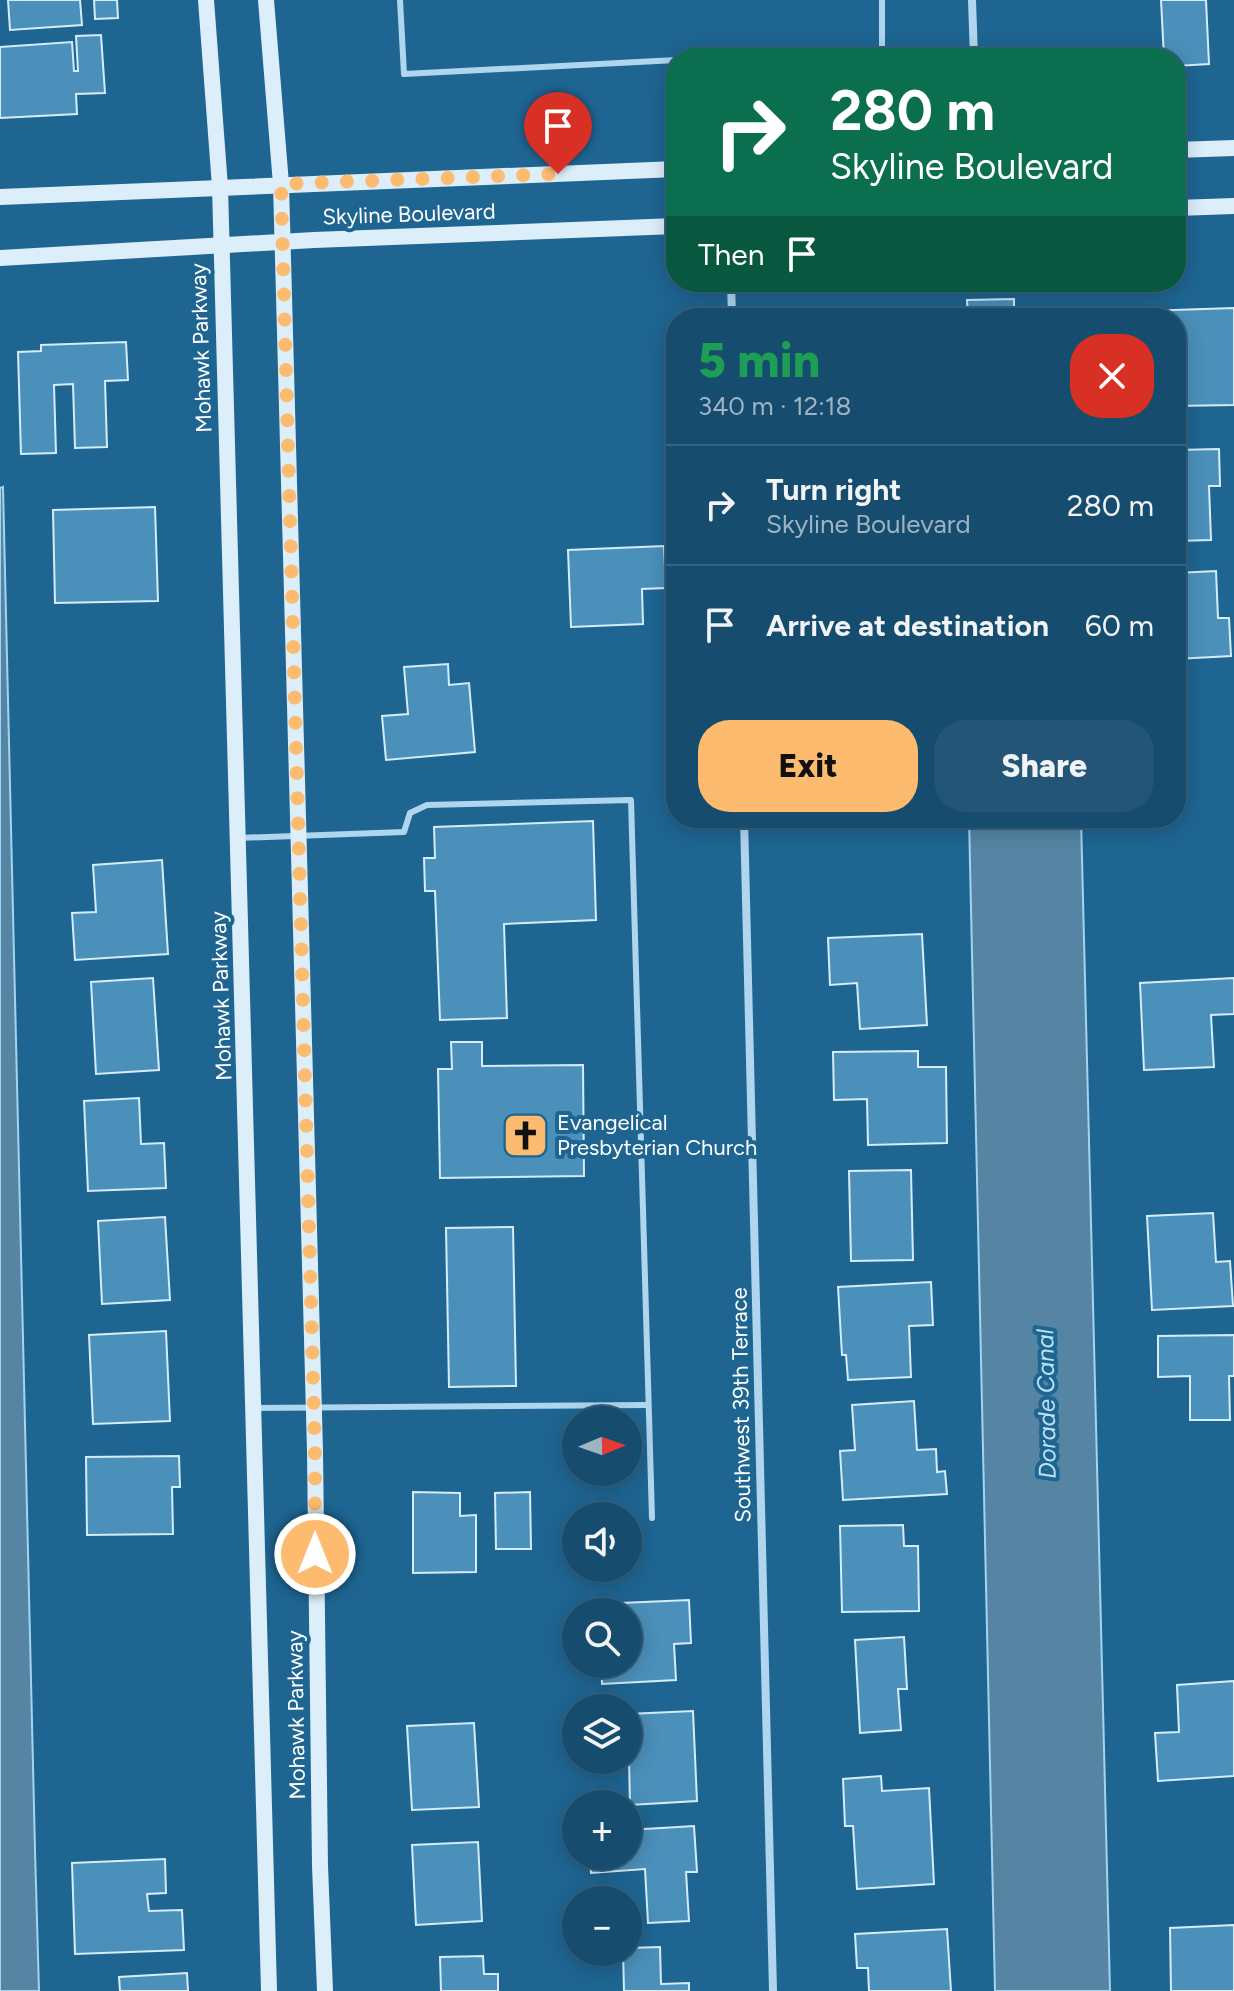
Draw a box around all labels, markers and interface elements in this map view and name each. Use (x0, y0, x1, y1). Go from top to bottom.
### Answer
text: 280 m (830, 77, 995, 144)
icon: right (698, 80, 802, 184)
pin (524, 92, 592, 174)
icon: arrive (536, 104, 580, 148)
text: Skyline Boulevard (830, 145, 1113, 188)
street label: Skyline Boulevard (322, 197, 496, 231)
icon: arrive (780, 232, 824, 276)
text: Then (698, 236, 764, 273)
street label: Mohawk Parkway (185, 262, 217, 433)
text: 5 min (698, 331, 820, 389)
button: close (1070, 334, 1154, 418)
text: 340 m · 12:18 (698, 390, 852, 422)
text: Turn right (766, 471, 901, 508)
icon: right (698, 483, 742, 527)
text: 280 m (1067, 487, 1154, 524)
text: Skyline Boulevard (766, 508, 971, 540)
icon: arrive (698, 603, 742, 647)
text: Arrive at destination (766, 607, 1049, 644)
text: 60 m (1085, 607, 1154, 644)
button: Exit (698, 720, 918, 812)
button: Share (934, 720, 1154, 812)
street label: Mohawk Parkway (205, 910, 237, 1081)
place label: Evangelical Presbyterian Church (557, 1109, 757, 1161)
church icon: Evangelical Presbyterian Church (502, 1111, 550, 1159)
street label: Southwest 39th Terrace (725, 1287, 757, 1523)
water label: Dorade Canal (1030, 1328, 1062, 1479)
north arrow (562, 1406, 642, 1486)
map controls (562, 1406, 642, 1966)
button: sound (562, 1502, 642, 1582)
position arrow (273, 1512, 357, 1596)
button: search (562, 1598, 642, 1678)
street label: Mohawk Parkway (281, 1630, 311, 1800)
button: layers (562, 1694, 642, 1774)
button: + (562, 1790, 642, 1870)
button: − (562, 1886, 642, 1966)

